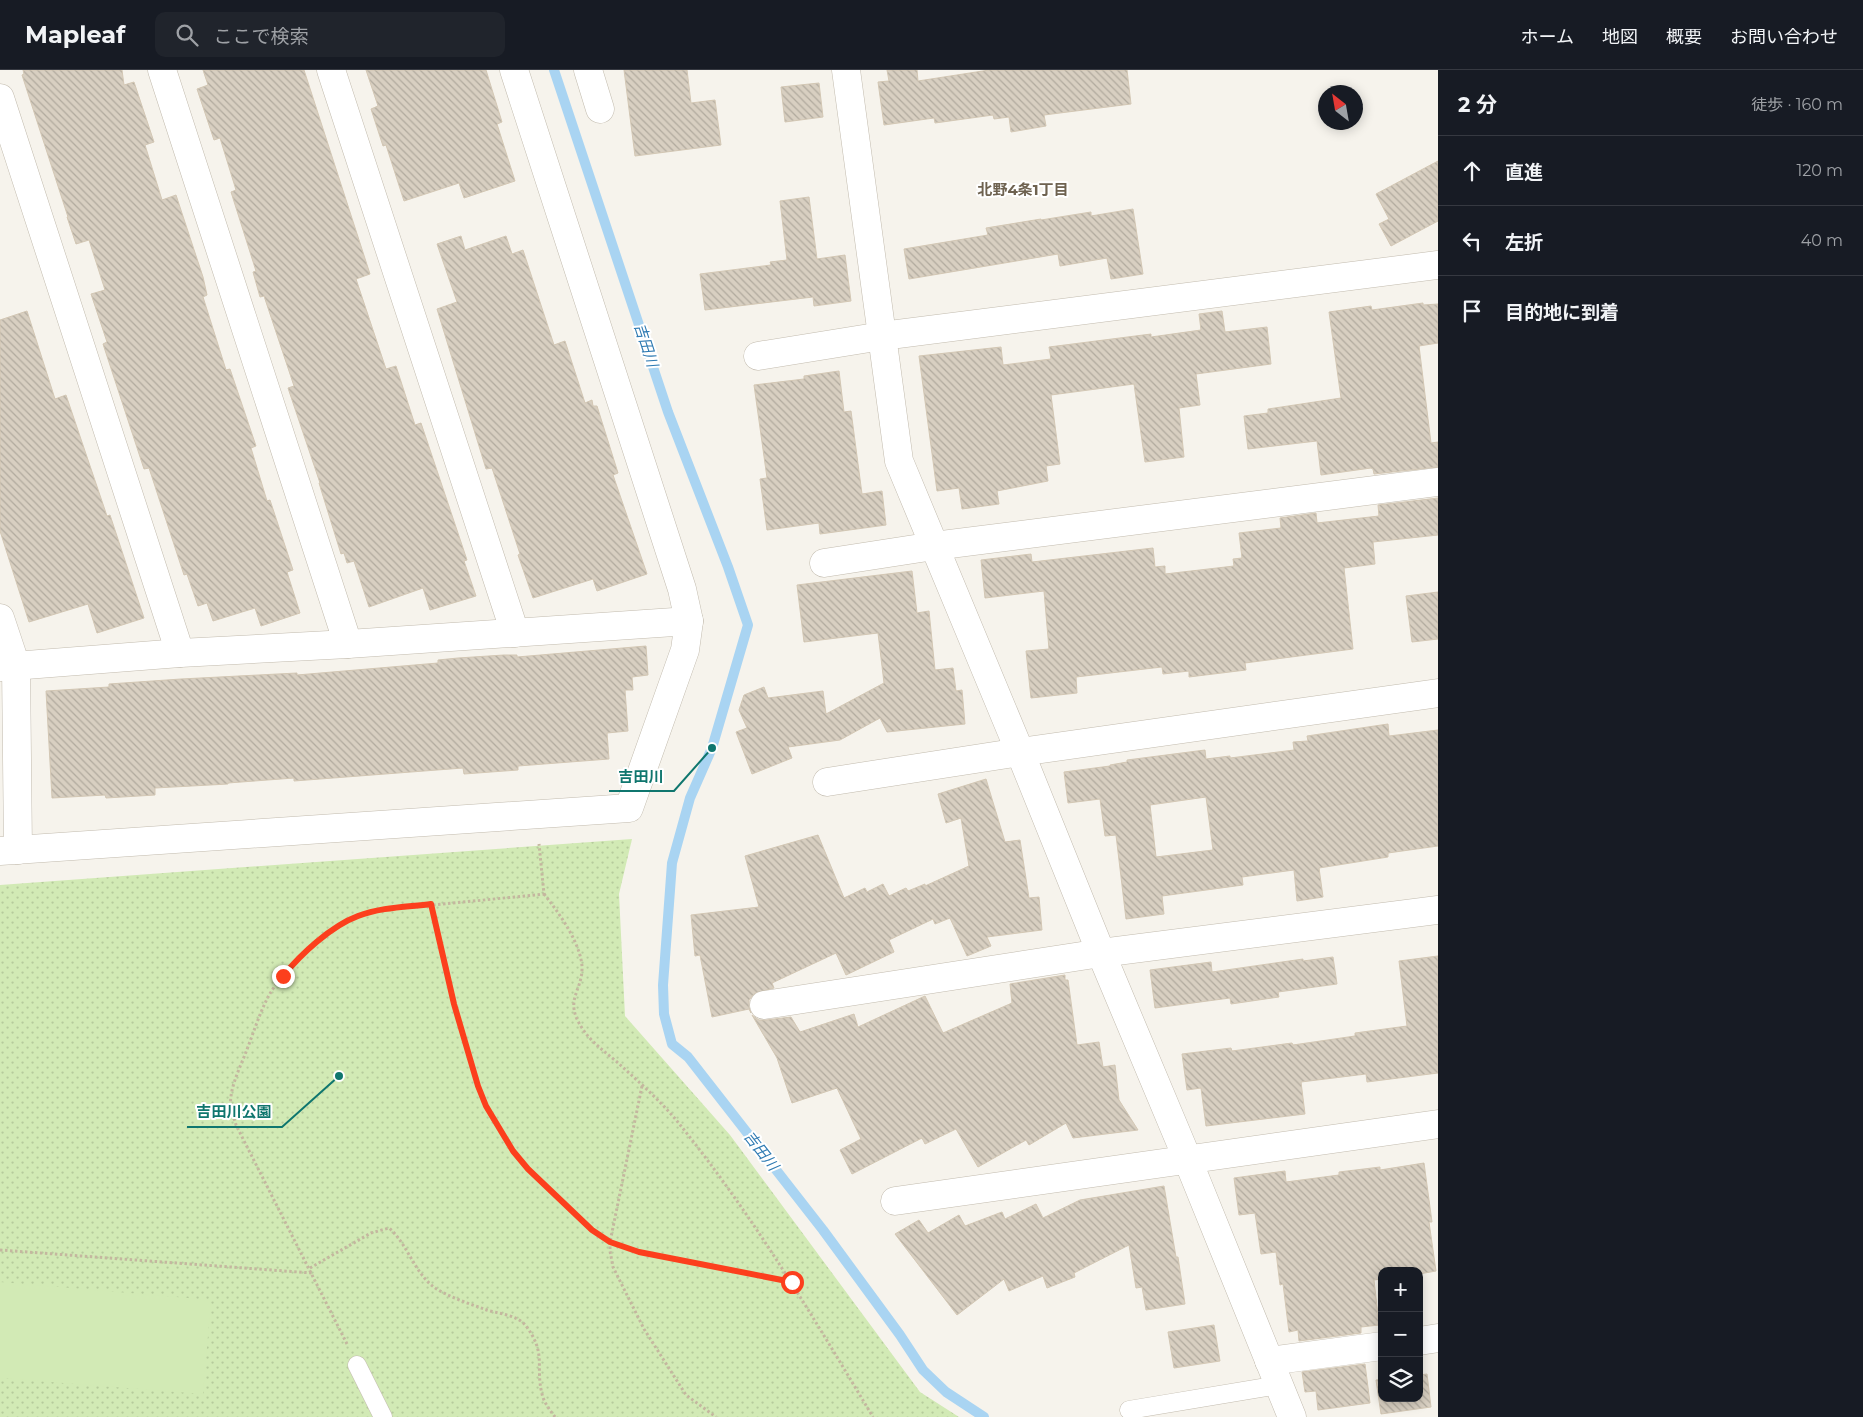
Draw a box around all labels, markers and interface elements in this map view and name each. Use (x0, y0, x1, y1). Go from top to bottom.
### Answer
search box (155, 12, 505, 57)
text: Mapleaf (25, 20, 125, 49)
icon: search (173, 21, 201, 49)
text: ここで検索 (213, 25, 308, 48)
text: ホーム (1521, 26, 1574, 48)
text: 地図 (1602, 26, 1638, 48)
text: 概要 (1666, 26, 1702, 48)
text: お問い合わせ (1730, 26, 1838, 48)
north arrow (1318, 85, 1363, 130)
text: 2 分 (1458, 92, 1497, 117)
text: 徒歩 · 160 m (1751, 95, 1843, 114)
icon: ahead (1458, 157, 1486, 185)
text: 直進 (1505, 161, 1543, 184)
text: 120 m (1796, 161, 1843, 180)
district label: 北野4条1丁目 (977, 180, 1069, 199)
icon: left (1458, 227, 1486, 255)
text: 左折 (1505, 231, 1543, 254)
text: 40 m (1801, 231, 1843, 250)
icon: arrive (1458, 297, 1486, 325)
text: 目的地に到着 (1505, 301, 1619, 324)
water label: 吉田川 (630, 321, 663, 371)
callout: 吉田川 (609, 761, 674, 791)
text: 吉田川 (618, 767, 664, 786)
route end (272, 965, 295, 988)
callout: 吉田川公園 (187, 1097, 282, 1127)
text: 吉田川公園 (196, 1102, 272, 1121)
water label: 吉田川 (740, 1127, 784, 1176)
map controls (1378, 1267, 1423, 1402)
button: + (1378, 1267, 1423, 1312)
route start (781, 1271, 804, 1294)
button: − (1378, 1312, 1423, 1357)
button: layers (1378, 1357, 1423, 1402)

